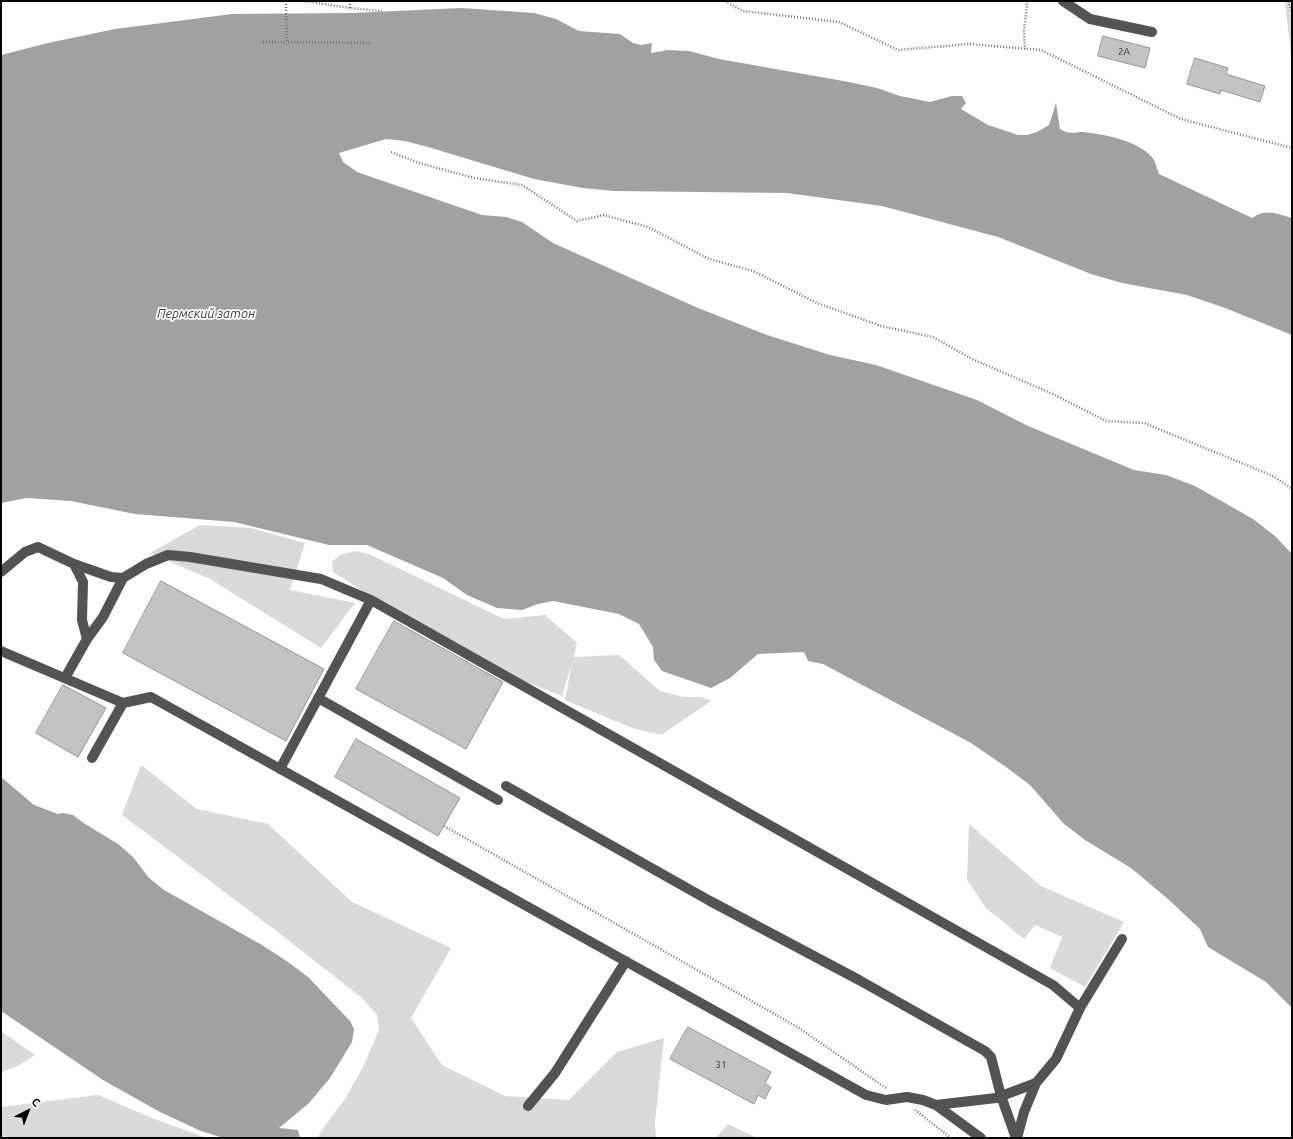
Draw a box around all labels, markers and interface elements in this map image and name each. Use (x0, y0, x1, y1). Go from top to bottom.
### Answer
house number: 2А (1118, 46, 1130, 58)
water label: Пермский затон (157, 306, 255, 322)
house number: 31 (715, 1059, 727, 1071)
north arrow (8, 1091, 48, 1131)
text: С (29, 1095, 43, 1109)

